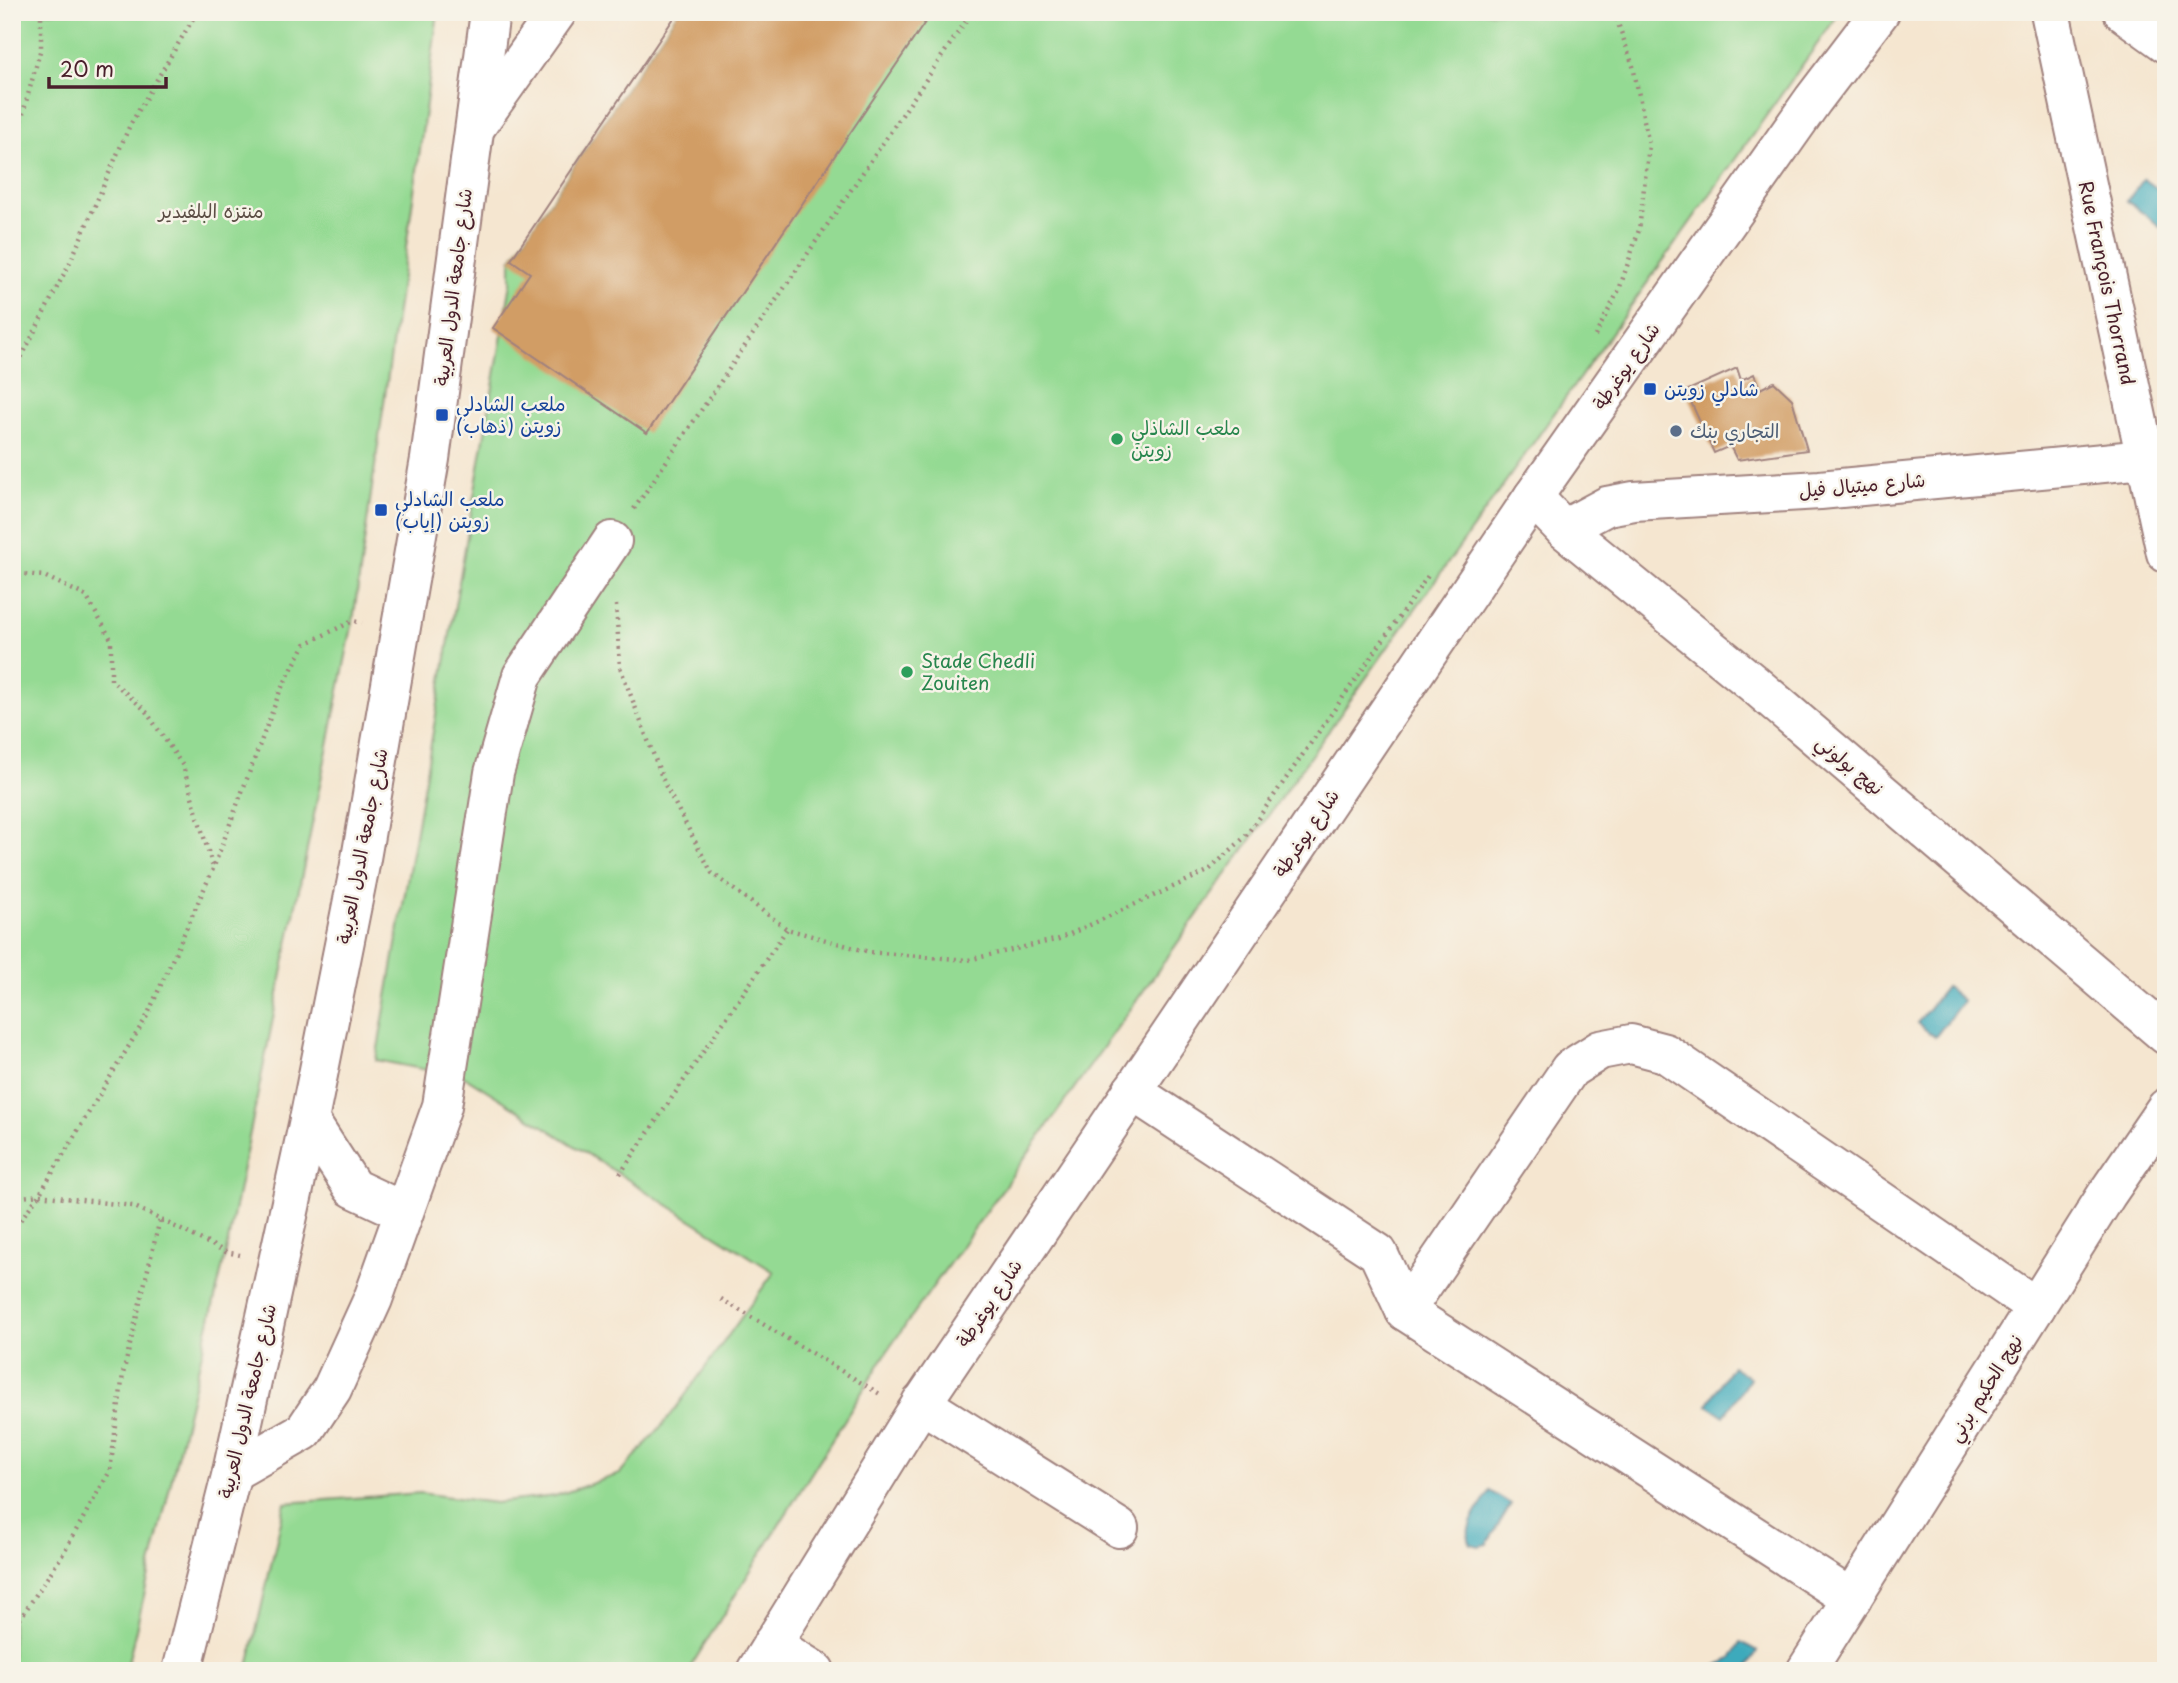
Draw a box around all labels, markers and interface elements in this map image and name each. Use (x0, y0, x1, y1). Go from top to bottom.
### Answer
scale bar (49, 46, 166, 90)
text: 20 m (60, 52, 114, 84)
street label: Rue François Thorrand (2073, 178, 2143, 387)
street label: شارع جامعة الدول العربية (426, 186, 479, 387)
park label: منتزه البلفيدير (157, 196, 263, 224)
street label: شارع يوغرطة (1585, 316, 1666, 415)
place label: شادلي زويتن (1664, 374, 1759, 406)
marker: شادلي زويتن (1642, 381, 1658, 397)
place label: ملعب الشادلي زويتن (ذهاب) (456, 389, 566, 439)
marker: ملعب الشادلي زويتن (ذهاب) (434, 407, 450, 423)
place label: ملعب الشاذلي زويتن (1131, 413, 1241, 463)
place label: التجاري بنك (1690, 416, 1779, 446)
marker: التجاري بنك (1668, 423, 1684, 439)
marker: ملعب الشاذلي زويتن (1109, 431, 1125, 447)
street label: شارع ميتيال فيل (1797, 465, 1927, 504)
place label: ملعب الشادلي زويتن (إياب) (395, 484, 505, 534)
marker: ملعب الشادلي زويتن (إياب) (373, 502, 389, 518)
place label: Stade Chedli Zouiten (921, 646, 1035, 696)
marker: Stade Chedli Zouiten (899, 664, 915, 680)
street label: نهج بولوني (1808, 727, 1891, 804)
street label: شارع جامعة الدول العربية (328, 746, 395, 946)
street label: شارع يوغرطة (1265, 783, 1346, 883)
street label: شارع يوغرطة (948, 1253, 1029, 1353)
street label: شارع جامعة الدول العربية (210, 1301, 283, 1501)
street label: نهج الحكيم برني (1940, 1328, 2032, 1449)

